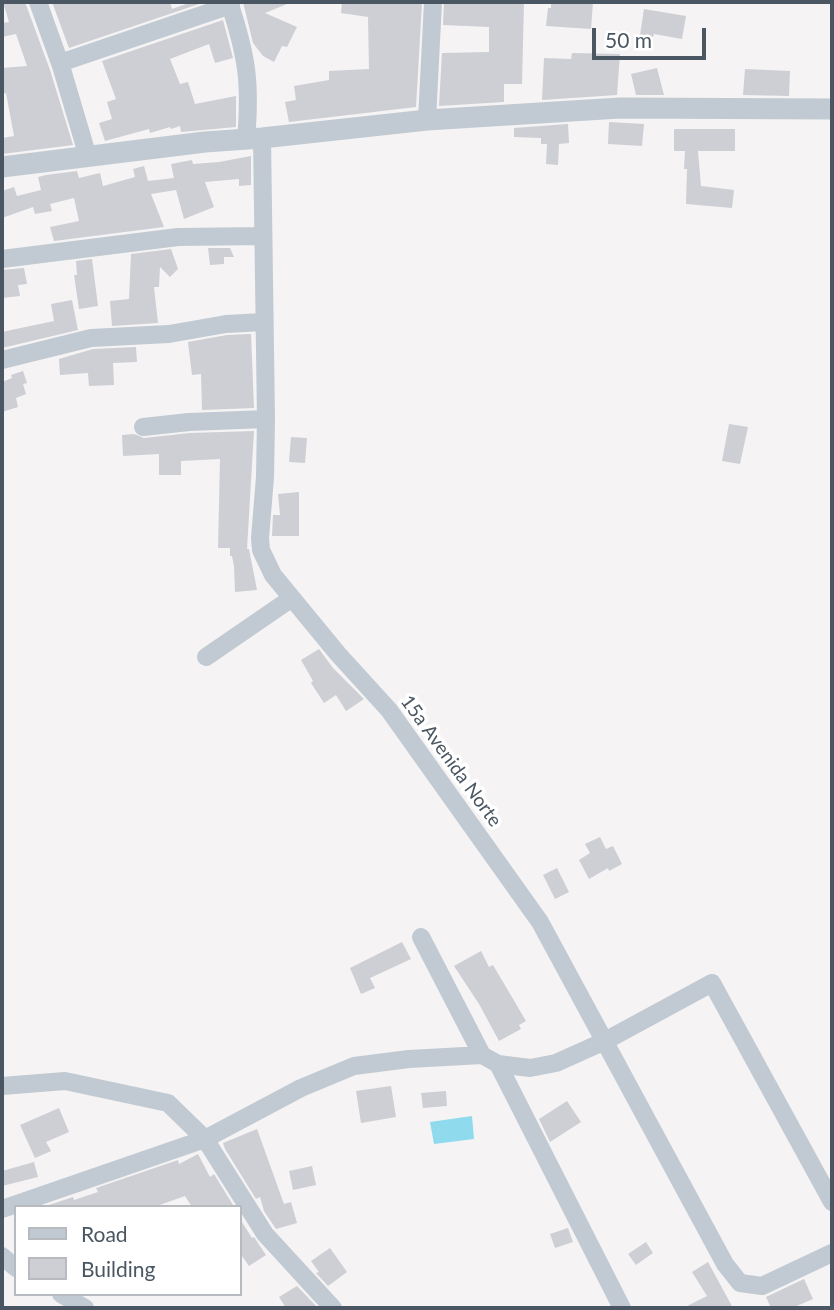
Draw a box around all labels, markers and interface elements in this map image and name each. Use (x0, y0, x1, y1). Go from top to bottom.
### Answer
scale bar (596, 14, 710, 58)
text: 50 m (605, 27, 652, 52)
street label: 15a Avenida Norte (396, 691, 506, 831)
legend (14, 1205, 242, 1296)
text: Road (81, 1221, 128, 1246)
text: Building (81, 1256, 156, 1281)

